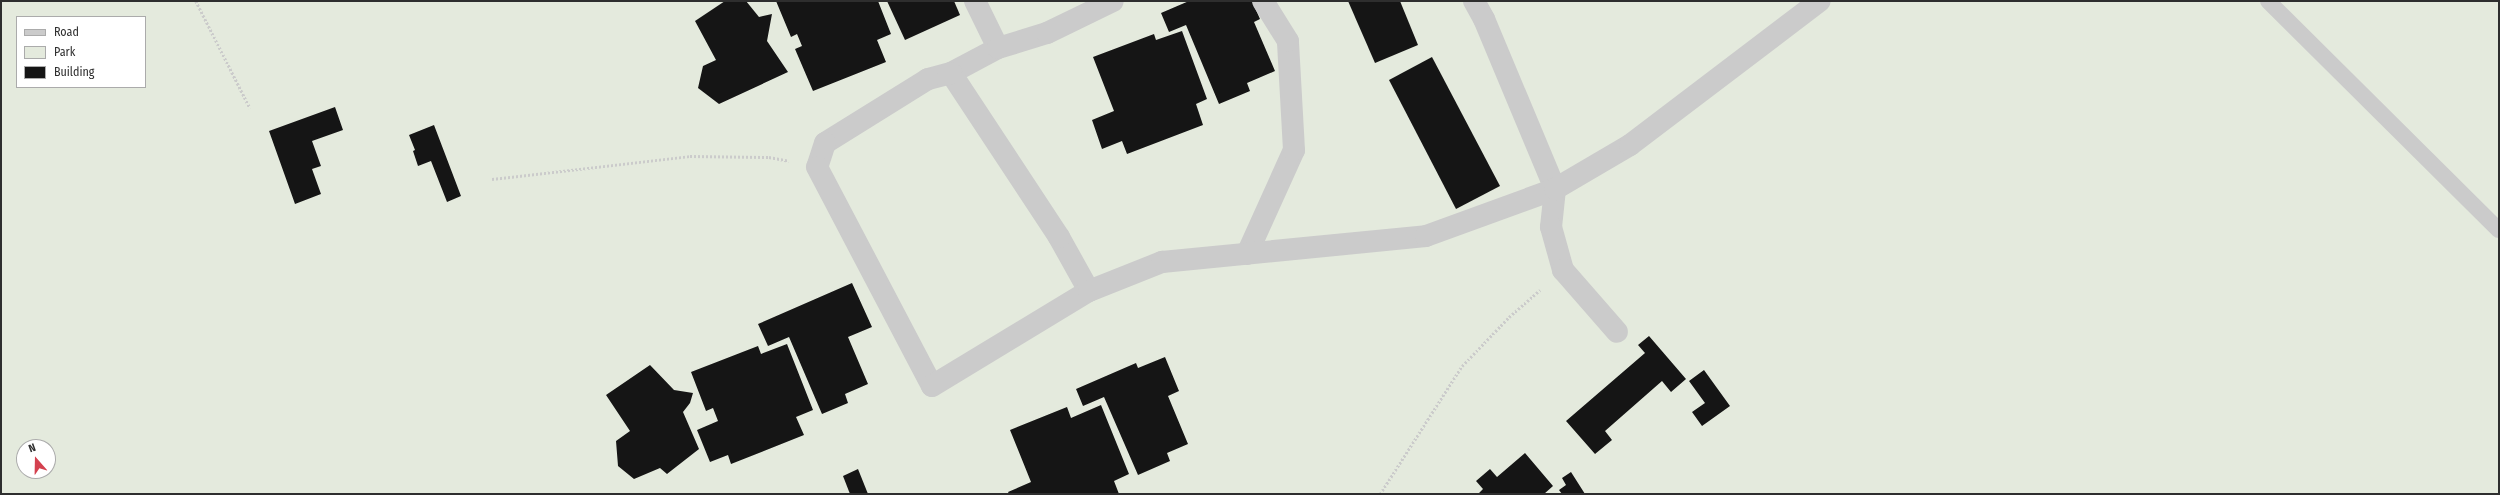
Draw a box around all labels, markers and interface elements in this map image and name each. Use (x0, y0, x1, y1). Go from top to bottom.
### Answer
legend (16, 16, 146, 88)
text: Road (54, 25, 79, 39)
text: Park (54, 45, 75, 59)
text: Building (54, 65, 94, 79)
north arrow (16, 439, 56, 479)
text: N (27, 441, 37, 455)

